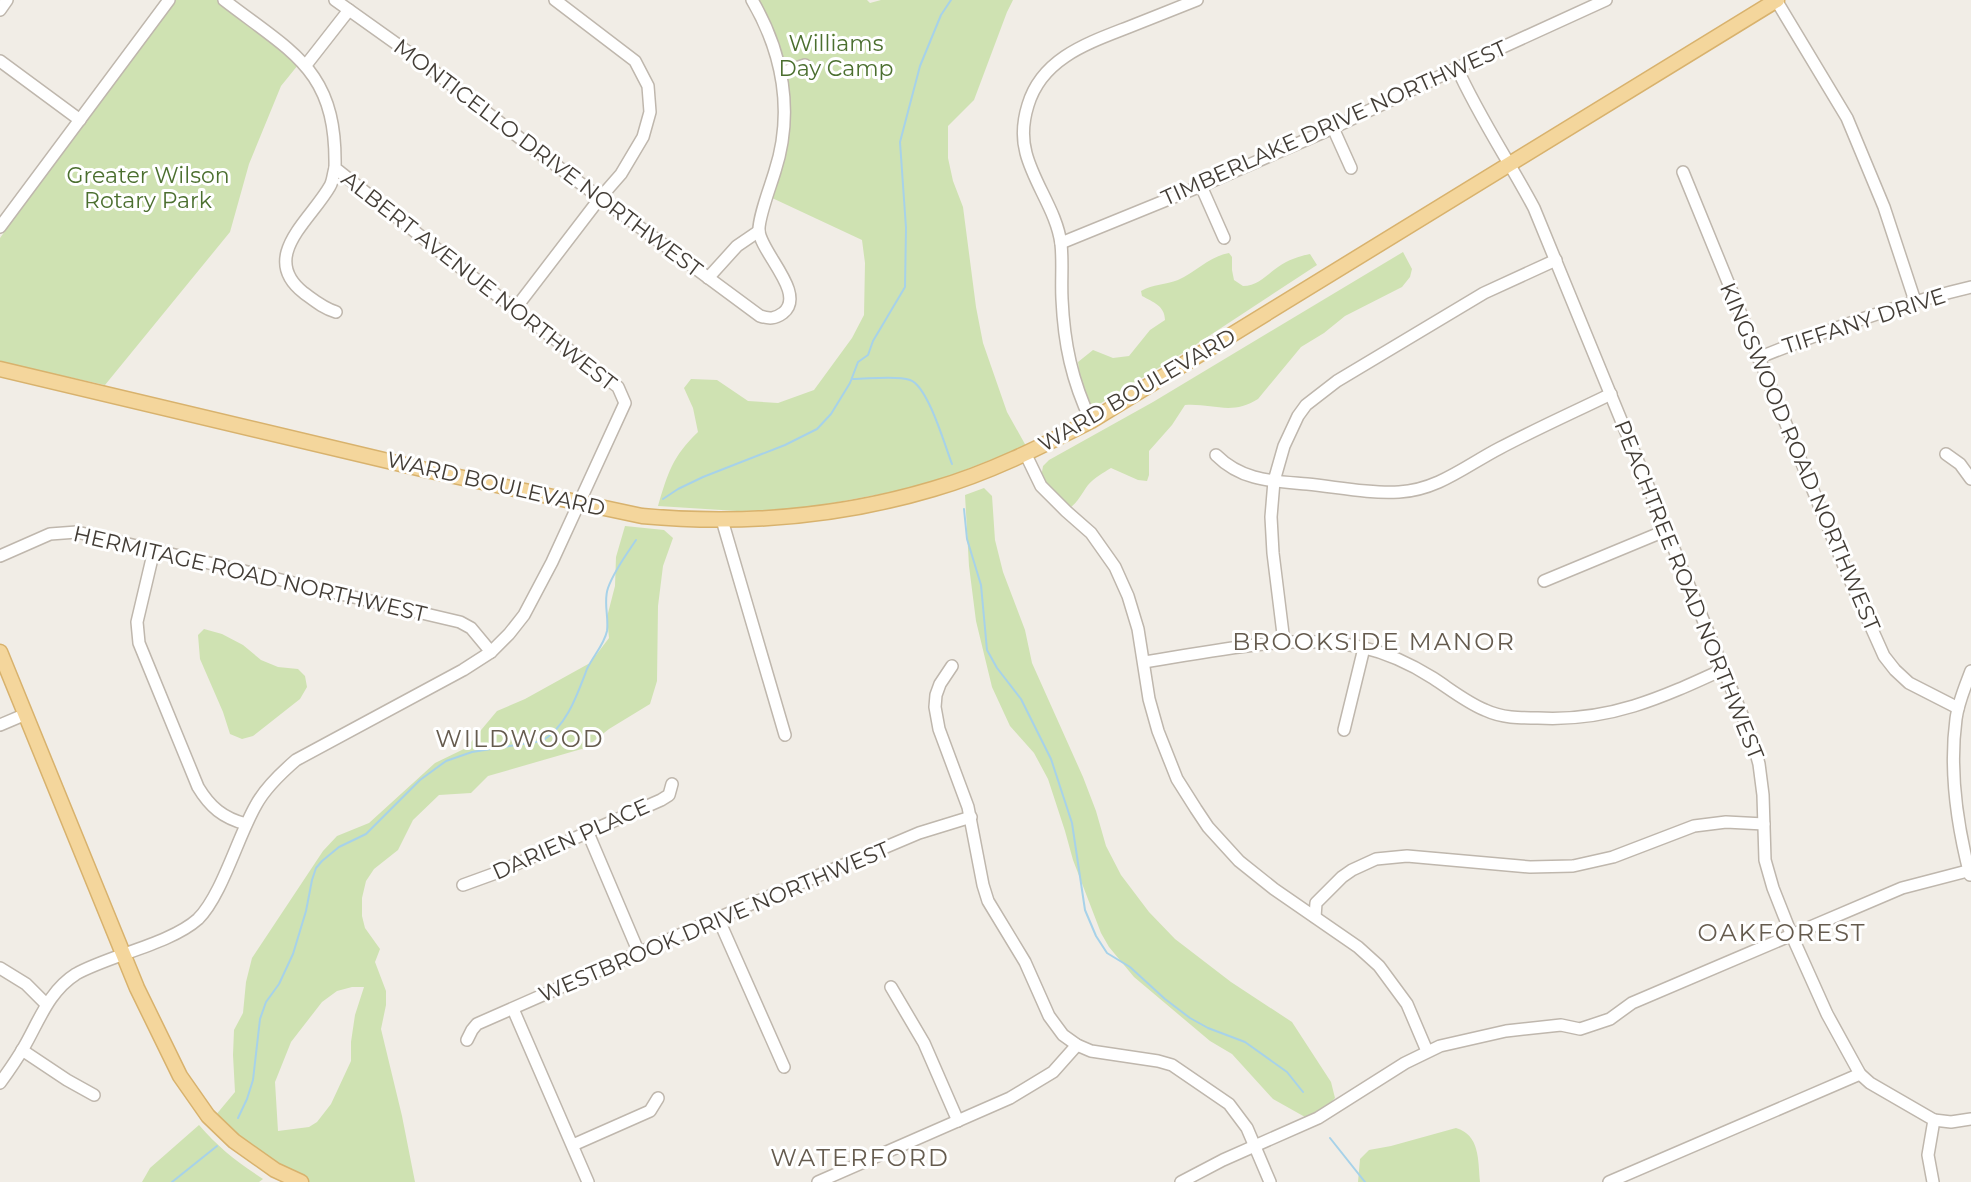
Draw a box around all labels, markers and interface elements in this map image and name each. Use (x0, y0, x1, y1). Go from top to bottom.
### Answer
park label: Williams Day Camp (778, 30, 894, 82)
street label: MONTICELLO DRIVE NORTHWEST (388, 33, 708, 283)
street label: TIMBERLAKE DRIVE NORTHWEST (1157, 34, 1511, 212)
park label: Greater Wilson Rotary Park (66, 162, 230, 214)
street label: ALBERT AVENUE NORTHWEST (336, 165, 622, 397)
street label: KINGSWOOD ROAD NORTHWEST (1714, 278, 1886, 636)
street label: TIFFANY DRIVE (1779, 282, 1949, 360)
street label: WARD BOULEVARD (1033, 322, 1241, 458)
street label: PEACHTREE ROAD NORTHWEST (1608, 416, 1770, 764)
street label: WARD BOULEVARD (384, 446, 608, 522)
street label: HERMITAGE ROAD NORTHWEST (71, 520, 430, 628)
district label: BROOKSIDE MANOR (1232, 627, 1516, 656)
district label: WILDWOOD (435, 724, 605, 753)
street label: DARIEN PLACE (488, 792, 654, 886)
street label: WESTBROOK DRIVE NORTHWEST (535, 835, 894, 1008)
district label: OAKFOREST (1698, 918, 1867, 947)
district label: WATERFORD (770, 1143, 950, 1172)

